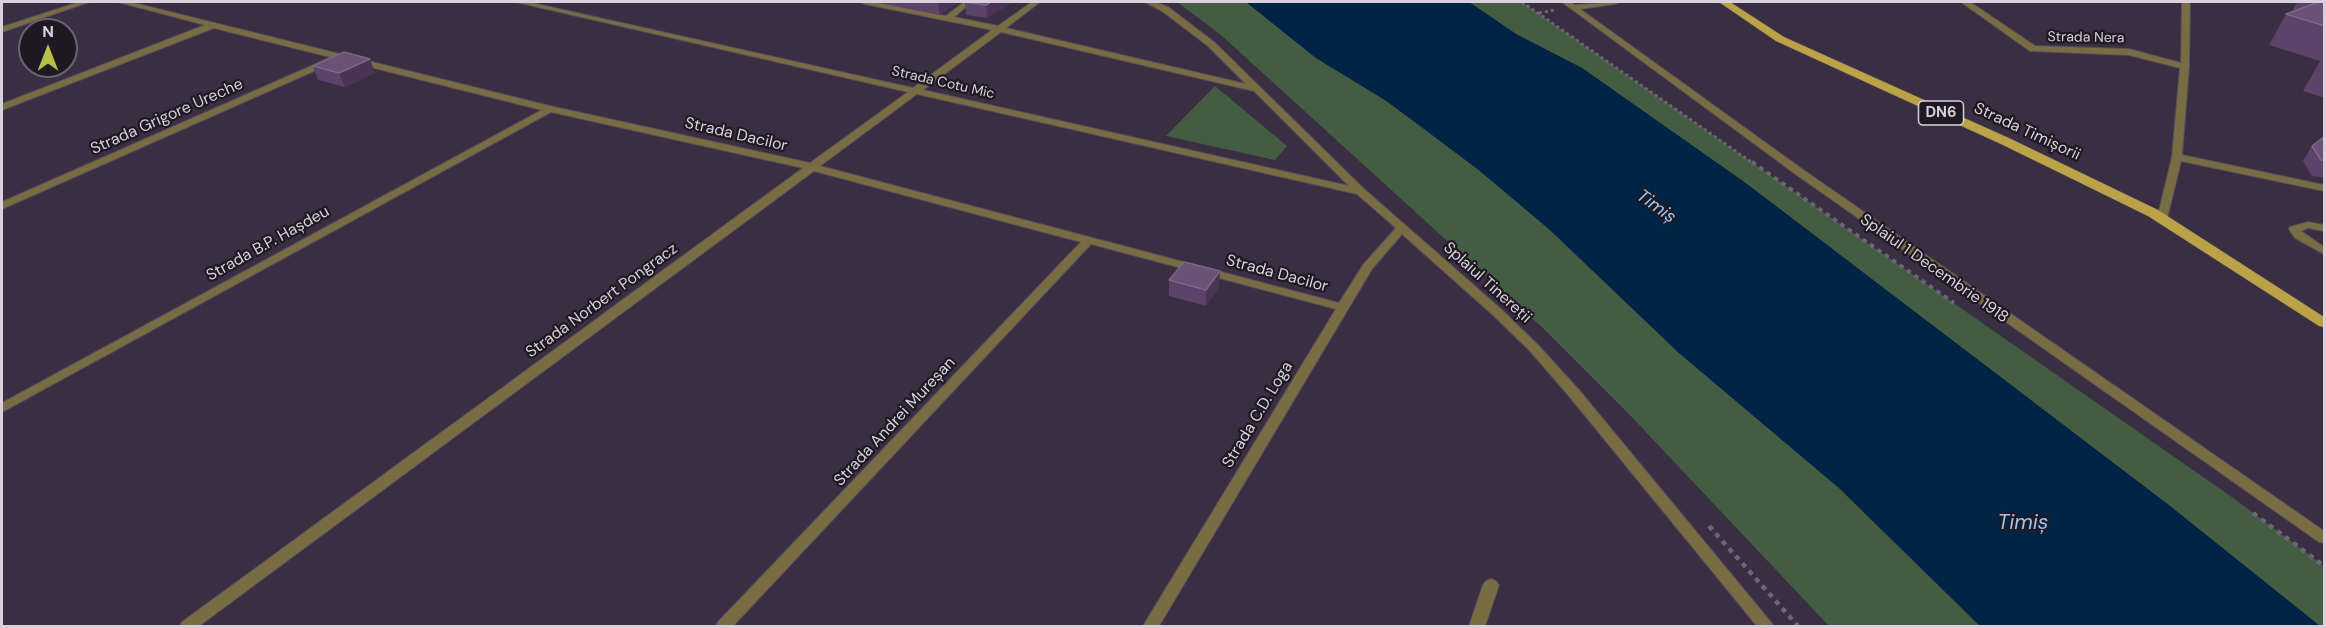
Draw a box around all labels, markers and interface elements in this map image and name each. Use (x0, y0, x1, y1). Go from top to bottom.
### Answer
north arrow (18, 18, 78, 78)
text: N (42, 21, 54, 42)
street label: Strada Nera (2047, 29, 2125, 47)
street label: Strada Cotu Mic (890, 63, 996, 103)
street label: Strada Grigore Ureche (88, 75, 246, 159)
street label: Strada Timișorii (1971, 99, 2083, 165)
road number: DN6 (1918, 101, 1964, 125)
street label: Strada Dacilor (683, 114, 789, 156)
water label: Timiș (1632, 185, 1680, 229)
street label: Strada B.P. Hașdeu (203, 202, 333, 286)
street label: Splaiul 1 Decembrie 1918 (1856, 210, 2012, 328)
street label: Splaiul Tinereții (1439, 238, 1535, 328)
street label: Strada Norbert Pongracz (522, 240, 682, 362)
street label: Strada Dacilor (1224, 251, 1330, 297)
street label: Strada Andrei Mureșan (830, 354, 960, 490)
street label: Strada C.D. Loga (1219, 358, 1297, 472)
water label: Timiș (1998, 510, 2048, 536)

